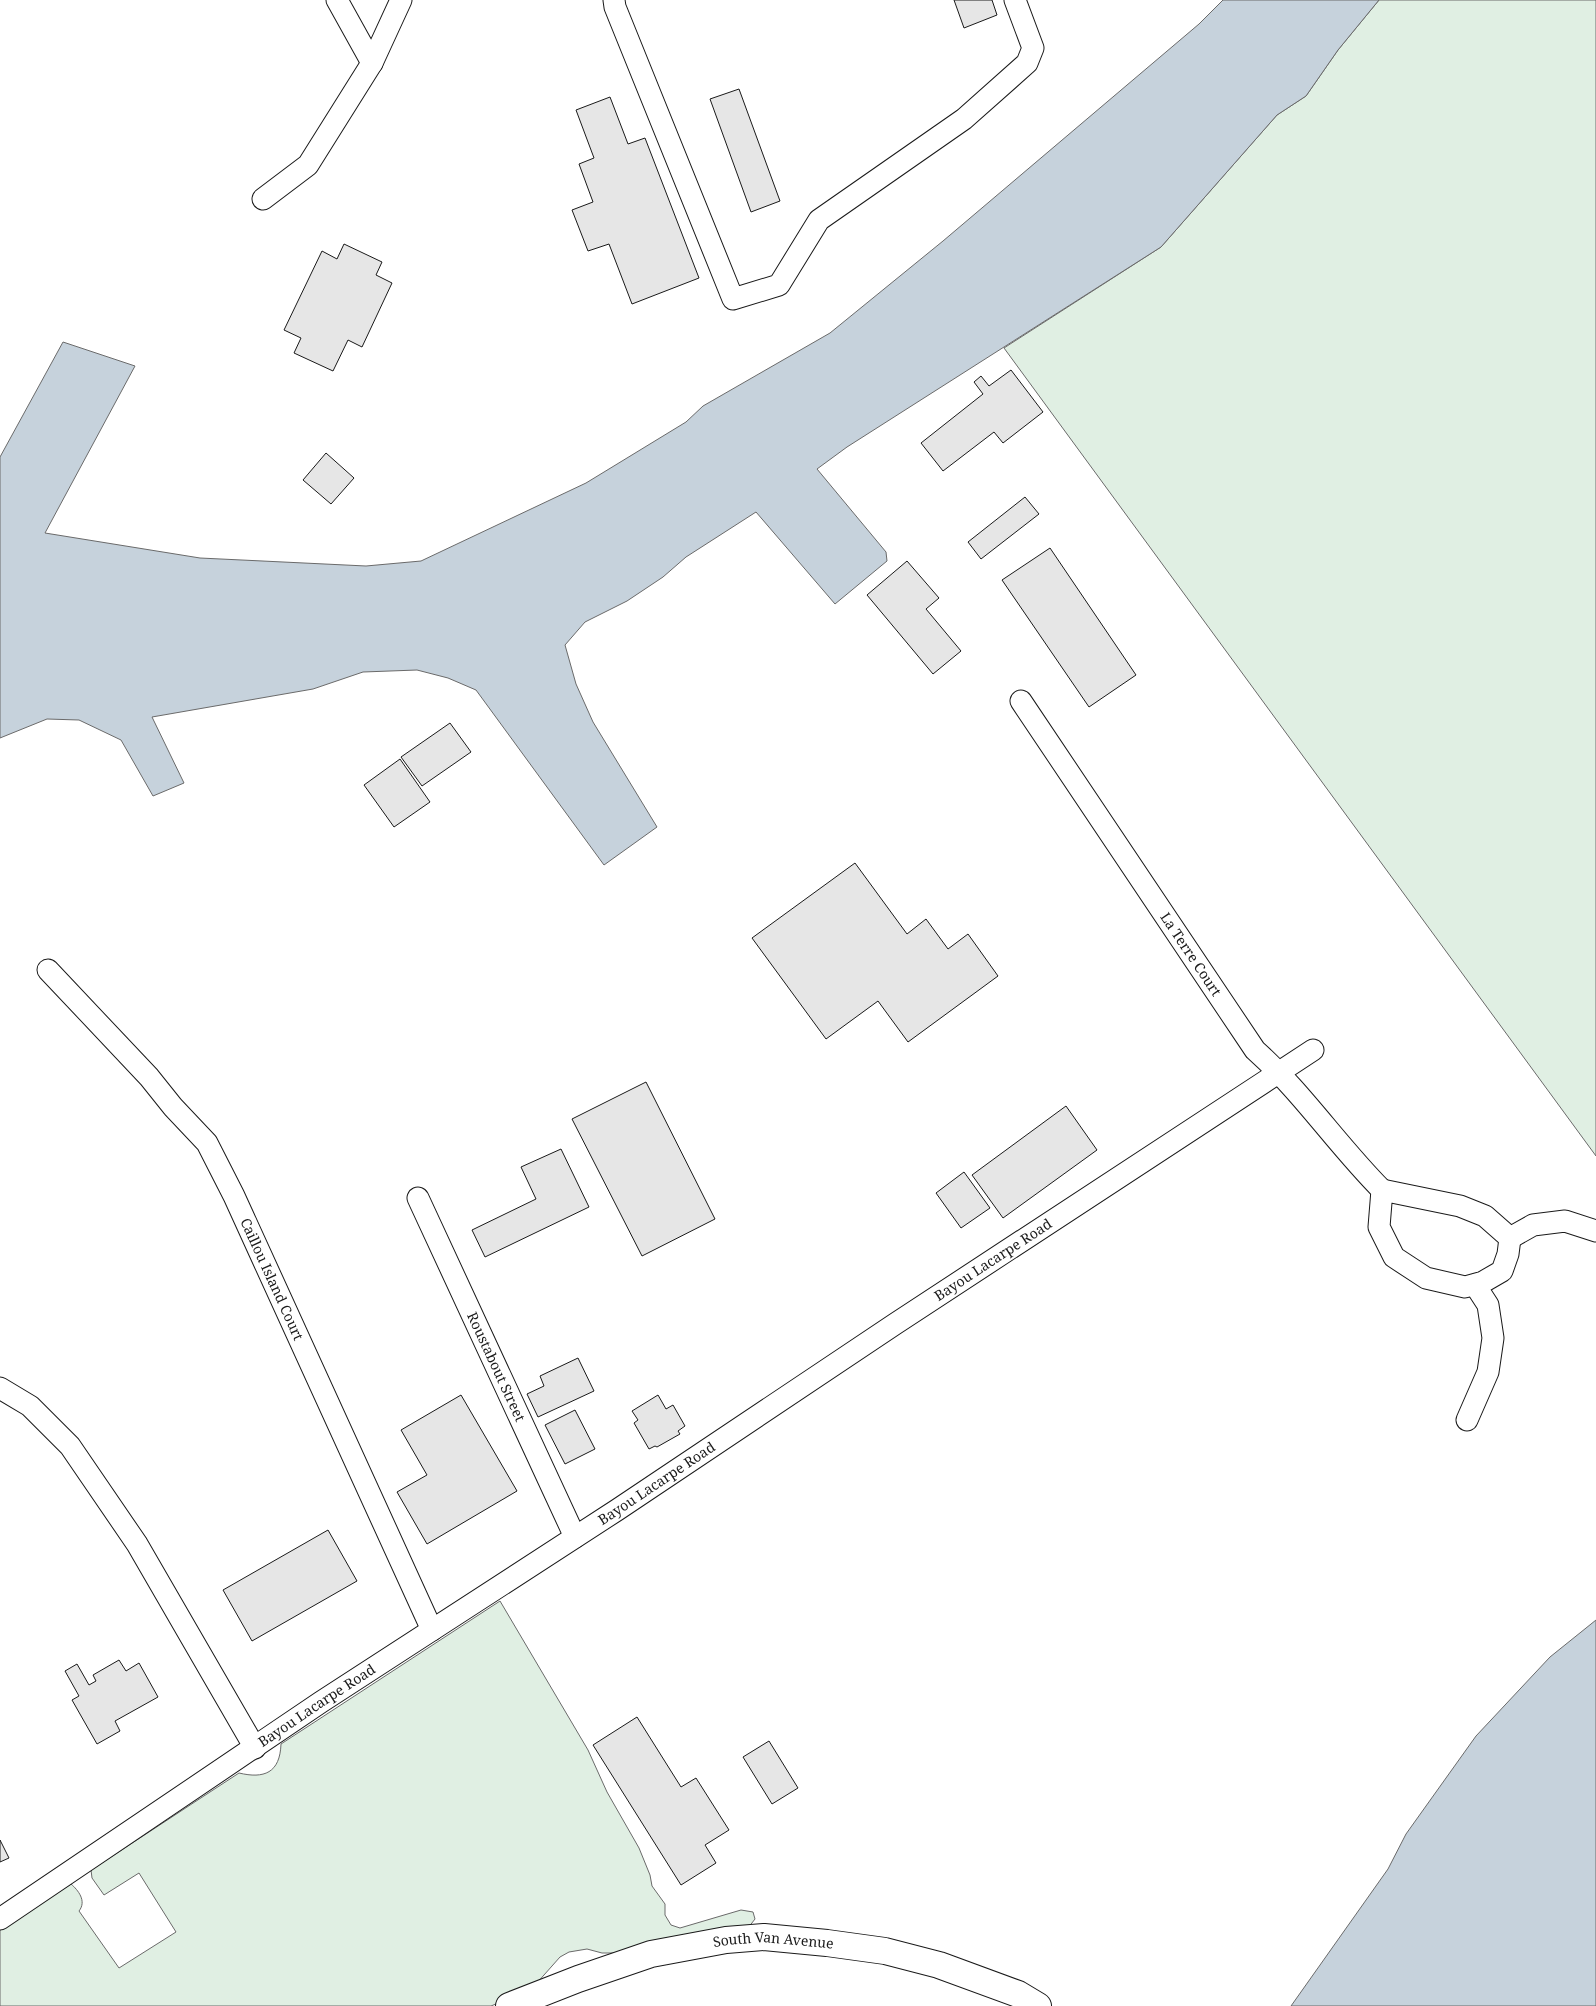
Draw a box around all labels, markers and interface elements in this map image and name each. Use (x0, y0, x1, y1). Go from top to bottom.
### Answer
street label: La Terre Court (1156, 908, 1226, 1000)
street label: Bayou Lacarpe Road (930, 1214, 1056, 1305)
street label: Caillou Island Court (236, 1215, 309, 1343)
street label: Roustabout Street (463, 1309, 530, 1424)
street label: Bayou Lacarpe Road (594, 1437, 719, 1529)
street label: Bayou Lacarpe Road (254, 1659, 379, 1751)
street label: South Van Avenue (711, 1927, 835, 1953)

